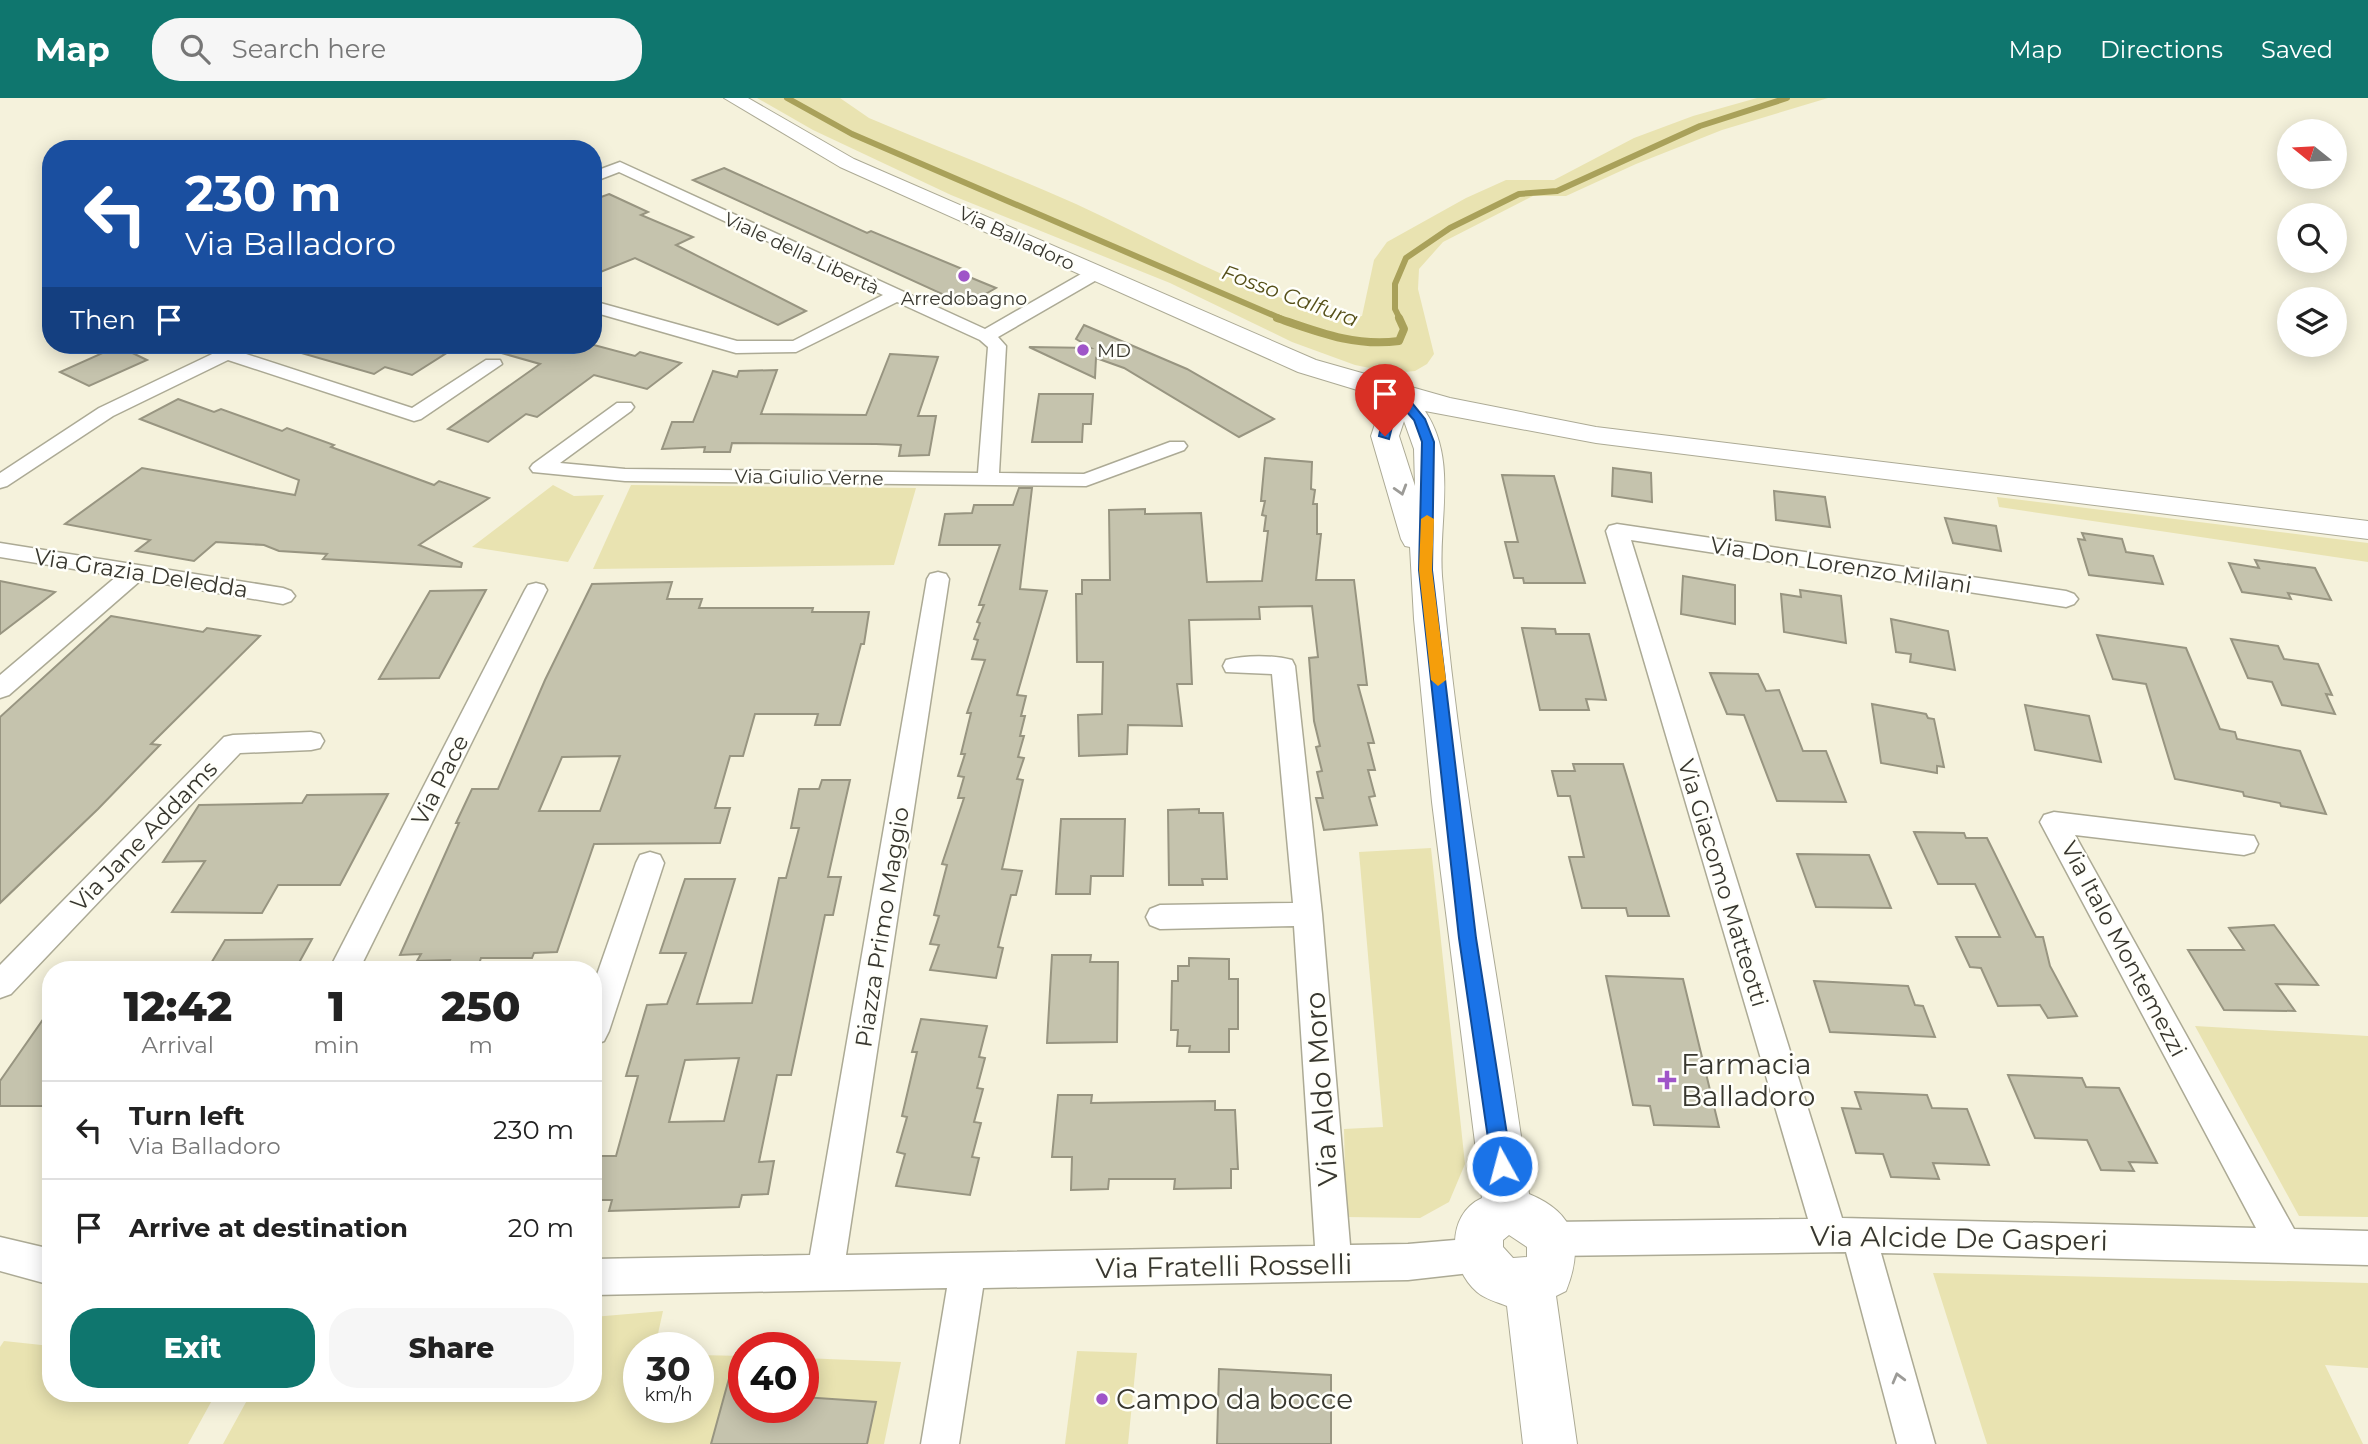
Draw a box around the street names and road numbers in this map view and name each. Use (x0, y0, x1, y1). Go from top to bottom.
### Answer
street label: Via Balladoro (955, 202, 1078, 275)
street label: Viale della Libertà (720, 207, 883, 300)
street label: Via Giulio Verne (734, 465, 884, 490)
street label: Via Don Lorenzo Milani (1708, 531, 1974, 599)
street label: Via Grazia Deledda (32, 542, 250, 604)
street label: Via Pace (405, 730, 475, 830)
street label: Via Jane Addams (65, 755, 223, 917)
street label: Via Giacomo Matteotti (1672, 756, 1774, 1010)
street label: Piazza Primo Maggio (849, 805, 915, 1049)
street label: Via Italo Montemezzi (2055, 836, 2193, 1062)
street label: Via Aldo Moro (1297, 991, 1345, 1187)
street label: Via Alcide De Gasperi (1810, 1218, 2108, 1258)
street label: Via Fratelli Rosselli (1095, 1247, 1353, 1285)

